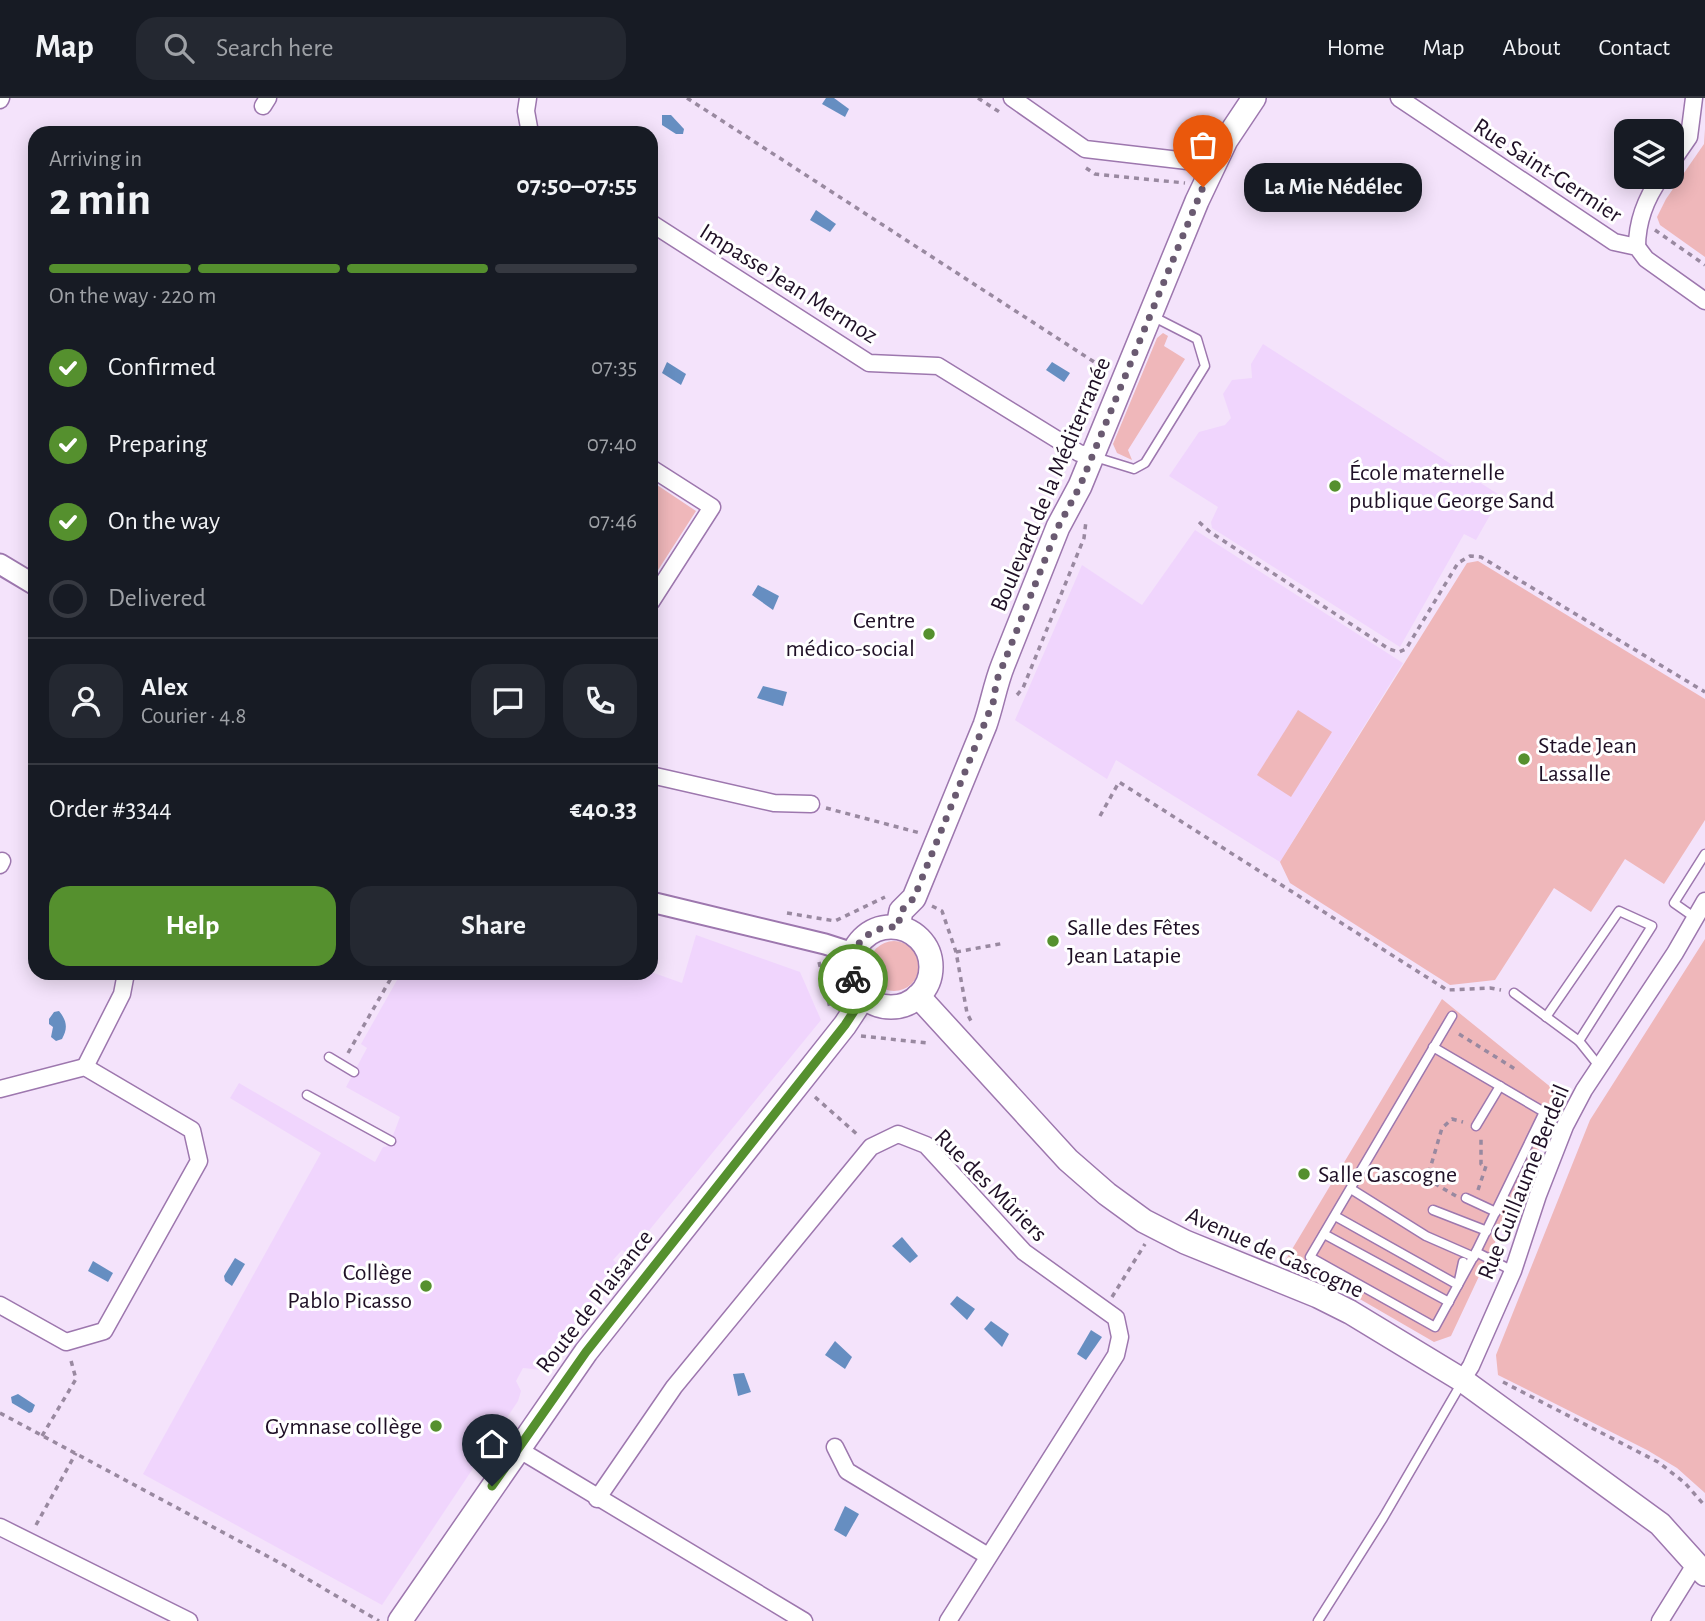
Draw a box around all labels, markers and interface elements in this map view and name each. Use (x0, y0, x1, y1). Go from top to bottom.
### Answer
search box (136, 17, 626, 80)
icon: search (160, 29, 198, 67)
text: Map (35, 31, 94, 64)
text: Search here (216, 35, 334, 61)
text: Home (1327, 36, 1385, 60)
text: Map (1423, 36, 1465, 60)
text: About (1503, 36, 1560, 60)
text: Contact (1598, 36, 1670, 60)
street label: Rue Saint-Germier (1469, 114, 1626, 228)
pin (1173, 115, 1233, 187)
map controls (1614, 119, 1684, 189)
button: layers (1614, 119, 1684, 189)
icon: bag (1184, 126, 1222, 164)
text: Arriving in (49, 148, 142, 171)
callout: La Mie Nédélec (1245, 162, 1424, 212)
text: 07:50–07:55 (516, 172, 637, 198)
text: La Mie Nédélec (1264, 176, 1402, 199)
text: 2 min (49, 177, 151, 223)
street label: Impasse Jean Mermoz (695, 219, 882, 348)
text: On the way · 220 m (49, 285, 216, 308)
icon: check (49, 349, 87, 387)
text: Confirmed (108, 354, 216, 380)
street label: Boulevard de la Méditerranée (986, 354, 1115, 615)
text: 07:35 (591, 356, 637, 379)
icon: check (49, 426, 87, 464)
text: Preparing (108, 431, 207, 457)
text: 07:40 (587, 433, 637, 456)
place label: École maternelle publique George Sand (1349, 459, 1555, 513)
marker: École maternelle publique George Sand (1327, 478, 1343, 494)
icon: check (49, 503, 87, 541)
text: On the way (108, 508, 220, 534)
text: 07:46 (588, 510, 637, 533)
text: Delivered (108, 585, 206, 611)
place label: Centre médico-social (785, 609, 915, 661)
marker: Centre médico-social (921, 626, 937, 642)
button: person (49, 664, 123, 738)
button: chat (471, 664, 545, 738)
button: phone (563, 664, 637, 738)
text: Alex (141, 674, 188, 700)
text: Courier · 4.8 (141, 705, 246, 728)
place label: Stade Jean Lassalle (1538, 734, 1637, 786)
marker: Stade Jean Lassalle (1516, 751, 1532, 767)
text: Order #3344 (49, 796, 172, 822)
text: €40.33 (570, 796, 637, 822)
button: Help (49, 886, 336, 966)
button: Share (350, 886, 637, 966)
place label: Salle des Fêtes Jean Latapie (1067, 916, 1200, 968)
marker: Salle des Fêtes Jean Latapie (1045, 933, 1061, 949)
courier (818, 944, 888, 1014)
icon: bike (834, 960, 872, 998)
street label: Rue Guillaume Berdeil (1474, 1082, 1574, 1283)
street label: Rue des Mûriers (929, 1125, 1051, 1247)
place label: Salle Gascogne (1318, 1163, 1457, 1187)
marker: Salle Gascogne (1296, 1166, 1312, 1182)
street label: Avenue de Gascogne (1182, 1203, 1367, 1303)
street label: Route de Plaisance (532, 1226, 658, 1378)
place label: Collège Pablo Picasso (287, 1261, 412, 1313)
marker: Collège Pablo Picasso (418, 1278, 434, 1294)
pin (462, 1414, 522, 1486)
place label: Gymnase collège (265, 1415, 422, 1439)
marker: Gymnase collège (428, 1418, 444, 1434)
icon: home (473, 1425, 511, 1463)

